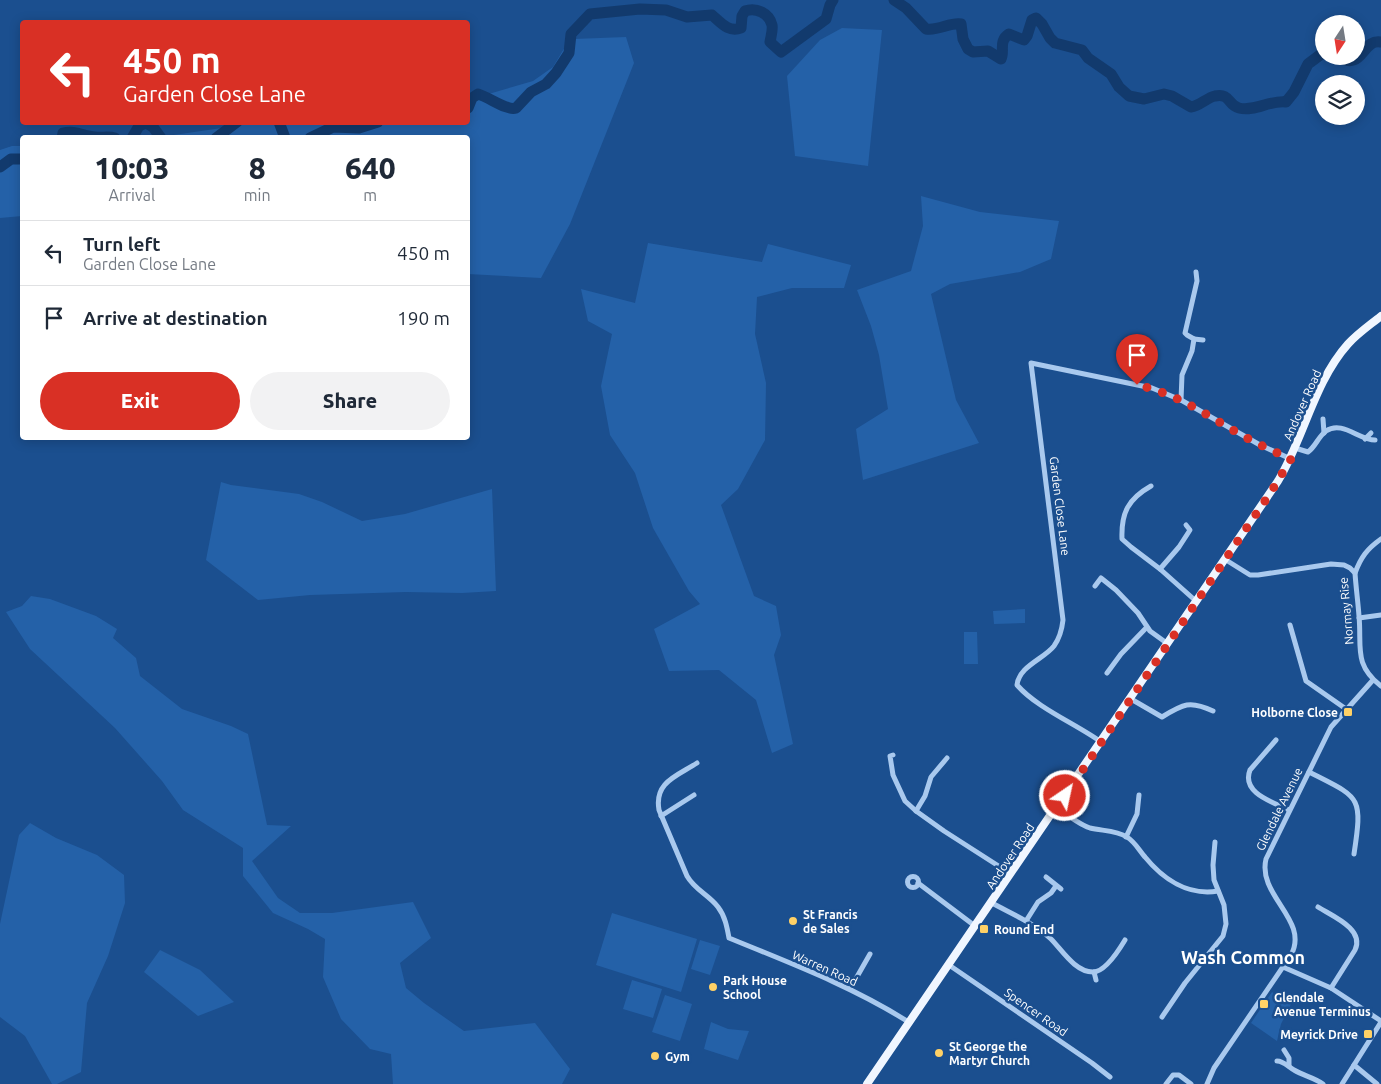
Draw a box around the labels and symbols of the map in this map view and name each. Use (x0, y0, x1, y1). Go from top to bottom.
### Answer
north arrow (1315, 15, 1365, 65)
pin (1116, 334, 1158, 385)
street label: Andover Road (1281, 368, 1323, 442)
street label: Garden Close Lane (1047, 456, 1073, 556)
street label: Normay Rise (1337, 577, 1355, 645)
place label: Holborne Close (1251, 706, 1338, 719)
marker: Holborne Close (1342, 706, 1354, 718)
street label: Glendale Avenue (1253, 765, 1305, 853)
position arrow (1038, 769, 1090, 821)
street label: Andover Road (983, 821, 1037, 891)
place label: St Francis de Sales (803, 908, 858, 935)
marker: St Francis de Sales (787, 915, 799, 927)
marker: Round End (978, 923, 990, 935)
place label: Round End (994, 923, 1054, 936)
district label: Wash Common (1181, 947, 1305, 967)
street label: Warren Road (790, 948, 860, 988)
place label: Park House School (723, 974, 787, 1001)
marker: Park House School (707, 981, 719, 993)
street label: Spencer Road (1002, 985, 1070, 1039)
place label: Glendale Avenue Terminus (1274, 991, 1371, 1018)
marker: Glendale Avenue Terminus (1258, 998, 1270, 1010)
place label: Meyrick Drive (1280, 1028, 1358, 1041)
marker: Meyrick Drive (1362, 1028, 1374, 1040)
place label: St George the Martyr Church (949, 1040, 1030, 1067)
marker: St George the Martyr Church (933, 1047, 945, 1059)
marker: Gym (649, 1050, 661, 1062)
place label: Gym (665, 1050, 690, 1063)

